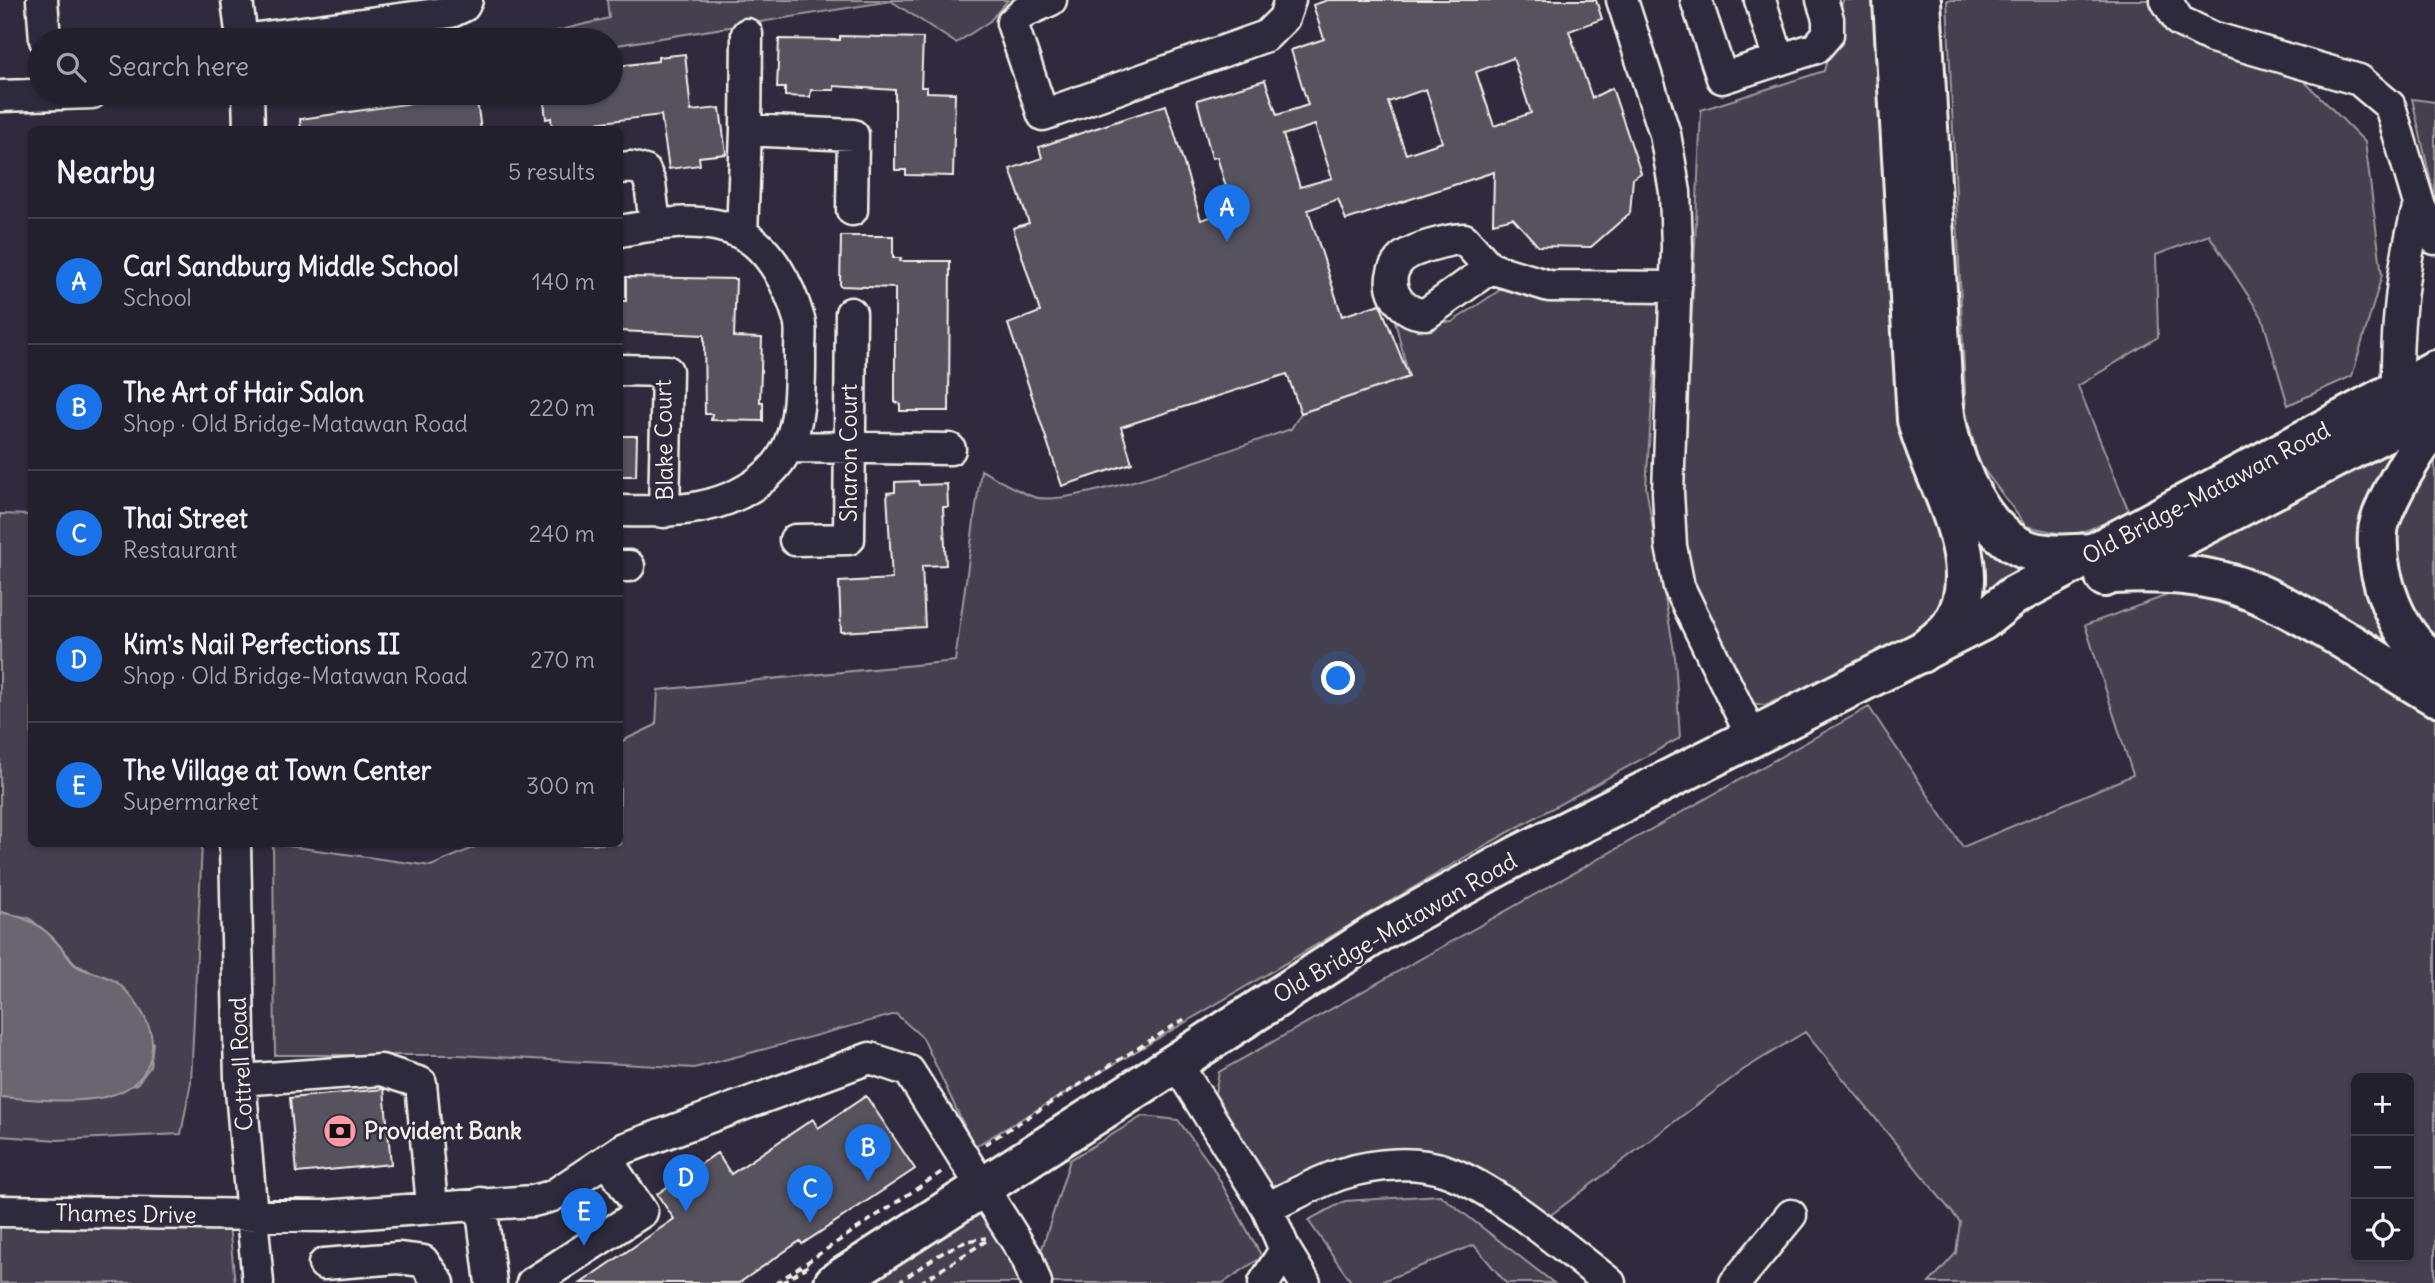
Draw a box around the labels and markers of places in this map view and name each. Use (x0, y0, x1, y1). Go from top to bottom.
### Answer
pin: A (1204, 184, 1250, 242)
bank icon: Provident Bank (321, 1112, 359, 1150)
place label: Provident Bank (364, 1116, 522, 1145)
pin: B (845, 1124, 891, 1182)
pin: D (663, 1154, 709, 1212)
pin: C (787, 1165, 833, 1223)
pin: E (561, 1188, 607, 1246)

